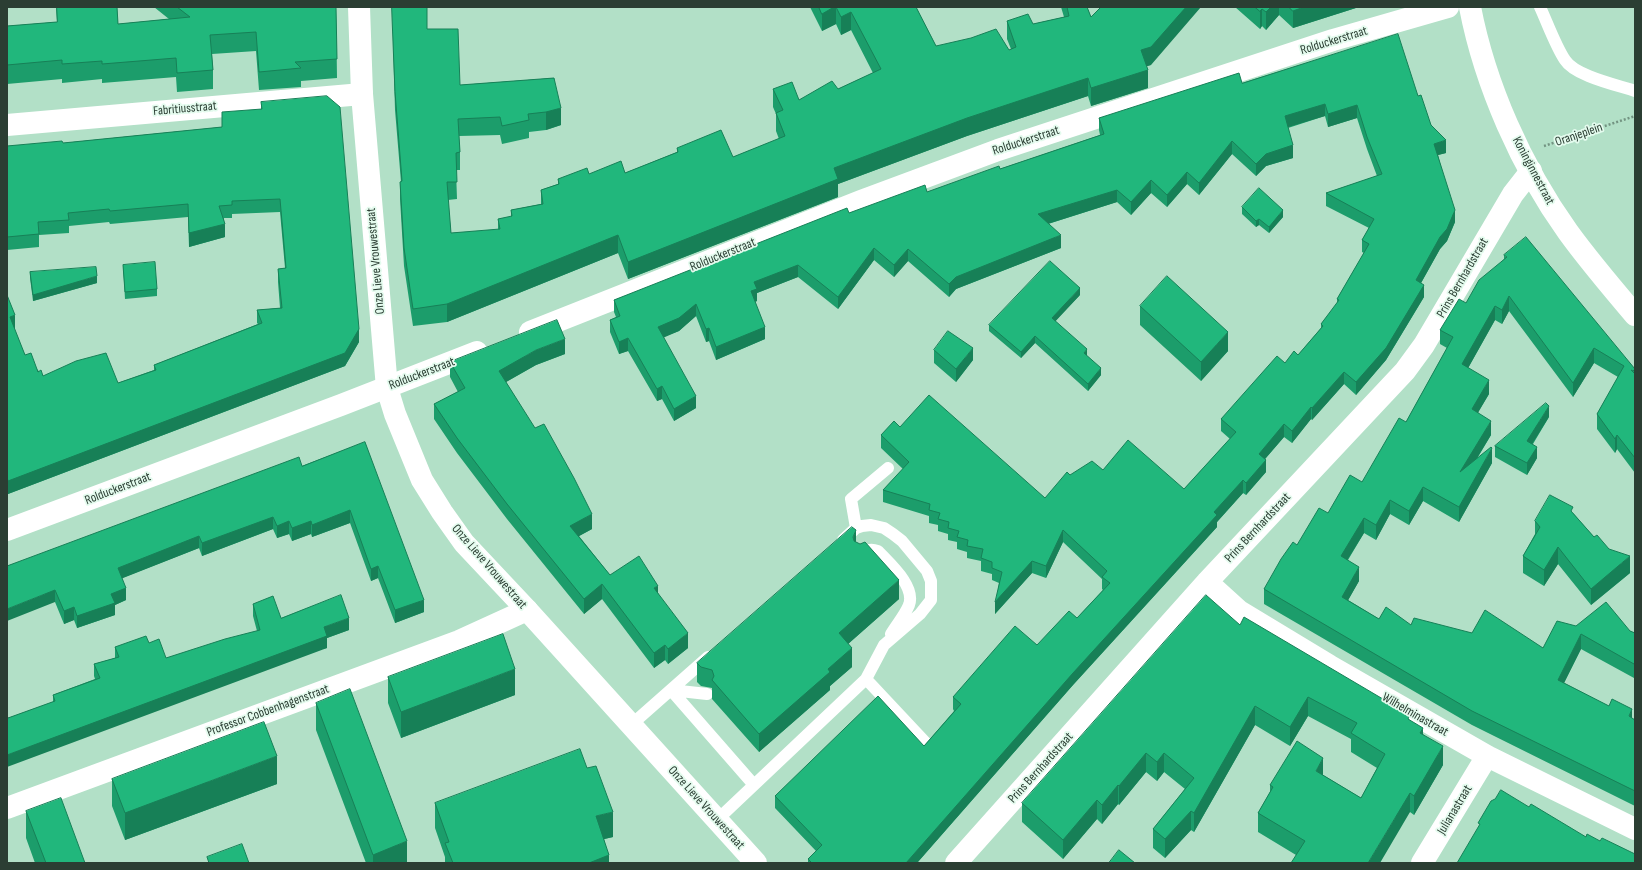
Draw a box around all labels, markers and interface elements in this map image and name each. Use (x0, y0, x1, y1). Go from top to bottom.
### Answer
street label: Rolduckerstraat (1299, 23, 1369, 59)
street label: Fabritiusstraat (153, 98, 217, 120)
street label: Oranjeplein (1553, 120, 1605, 150)
street label: Rolduckerstraat (991, 123, 1061, 159)
street label: Koninginnestraat (1509, 134, 1557, 208)
street label: Onze Lieve Vrouwestraat (364, 207, 388, 315)
street label: Rolduckerstraat (688, 235, 758, 275)
street label: Prins Bernhardstraat (1434, 235, 1492, 321)
street label: Rolduckerstraat (387, 354, 457, 394)
street label: Rolduckerstraat (83, 469, 153, 509)
street label: Prins Bernhardstraat (1222, 490, 1294, 566)
street label: Onze Lieve Vrouwestraat (448, 522, 530, 612)
street label: Professor Cobbenhagenstraat (205, 682, 331, 740)
street label: Wilhelminastraat (1379, 690, 1451, 740)
street label: Prins Bernhardstraat (1005, 729, 1077, 807)
street label: Onze Lieve Vrouwestraat (664, 763, 748, 853)
street label: Julianastraat (1434, 782, 1476, 838)

